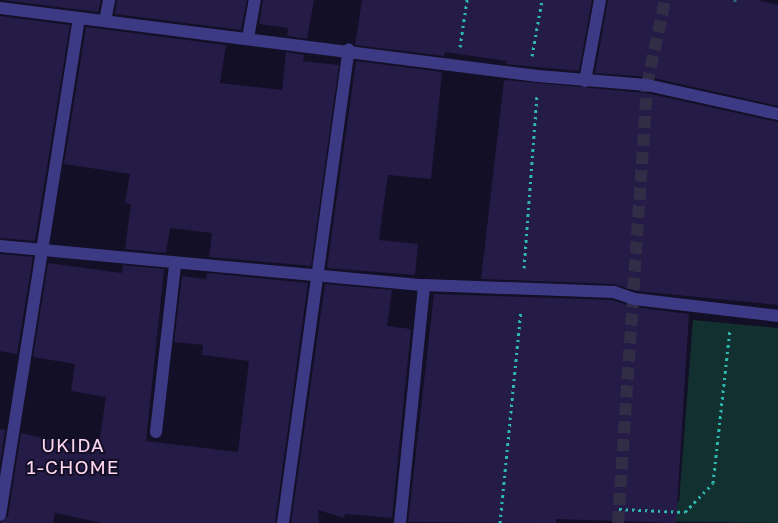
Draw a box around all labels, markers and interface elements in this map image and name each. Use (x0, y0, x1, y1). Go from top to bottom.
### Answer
district label: UKIDA 1-CHOME (26, 434, 120, 478)

